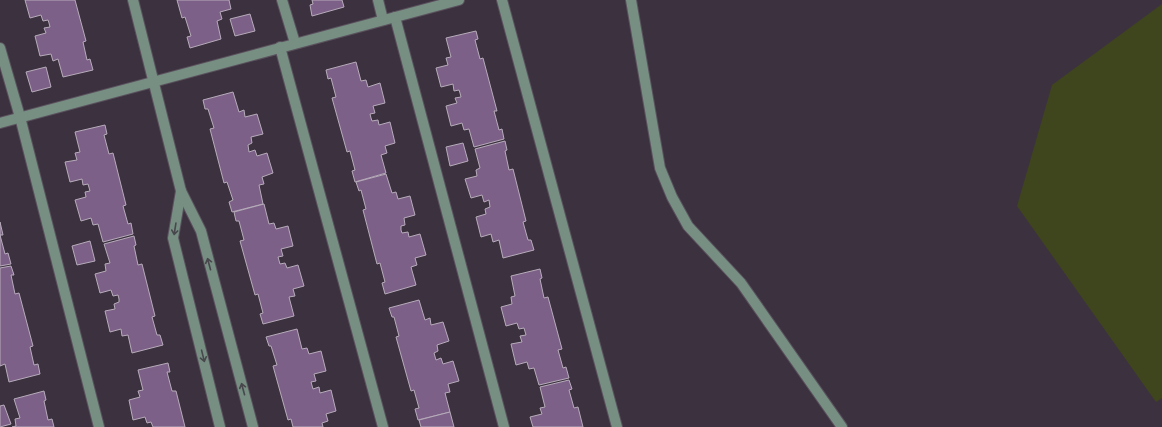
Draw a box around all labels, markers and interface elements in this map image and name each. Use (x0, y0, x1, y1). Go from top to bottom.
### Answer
one-way arrow (171, 222, 179, 235)
one-way arrow (205, 257, 213, 270)
one-way arrow (199, 349, 207, 362)
one-way arrow (239, 383, 246, 396)

